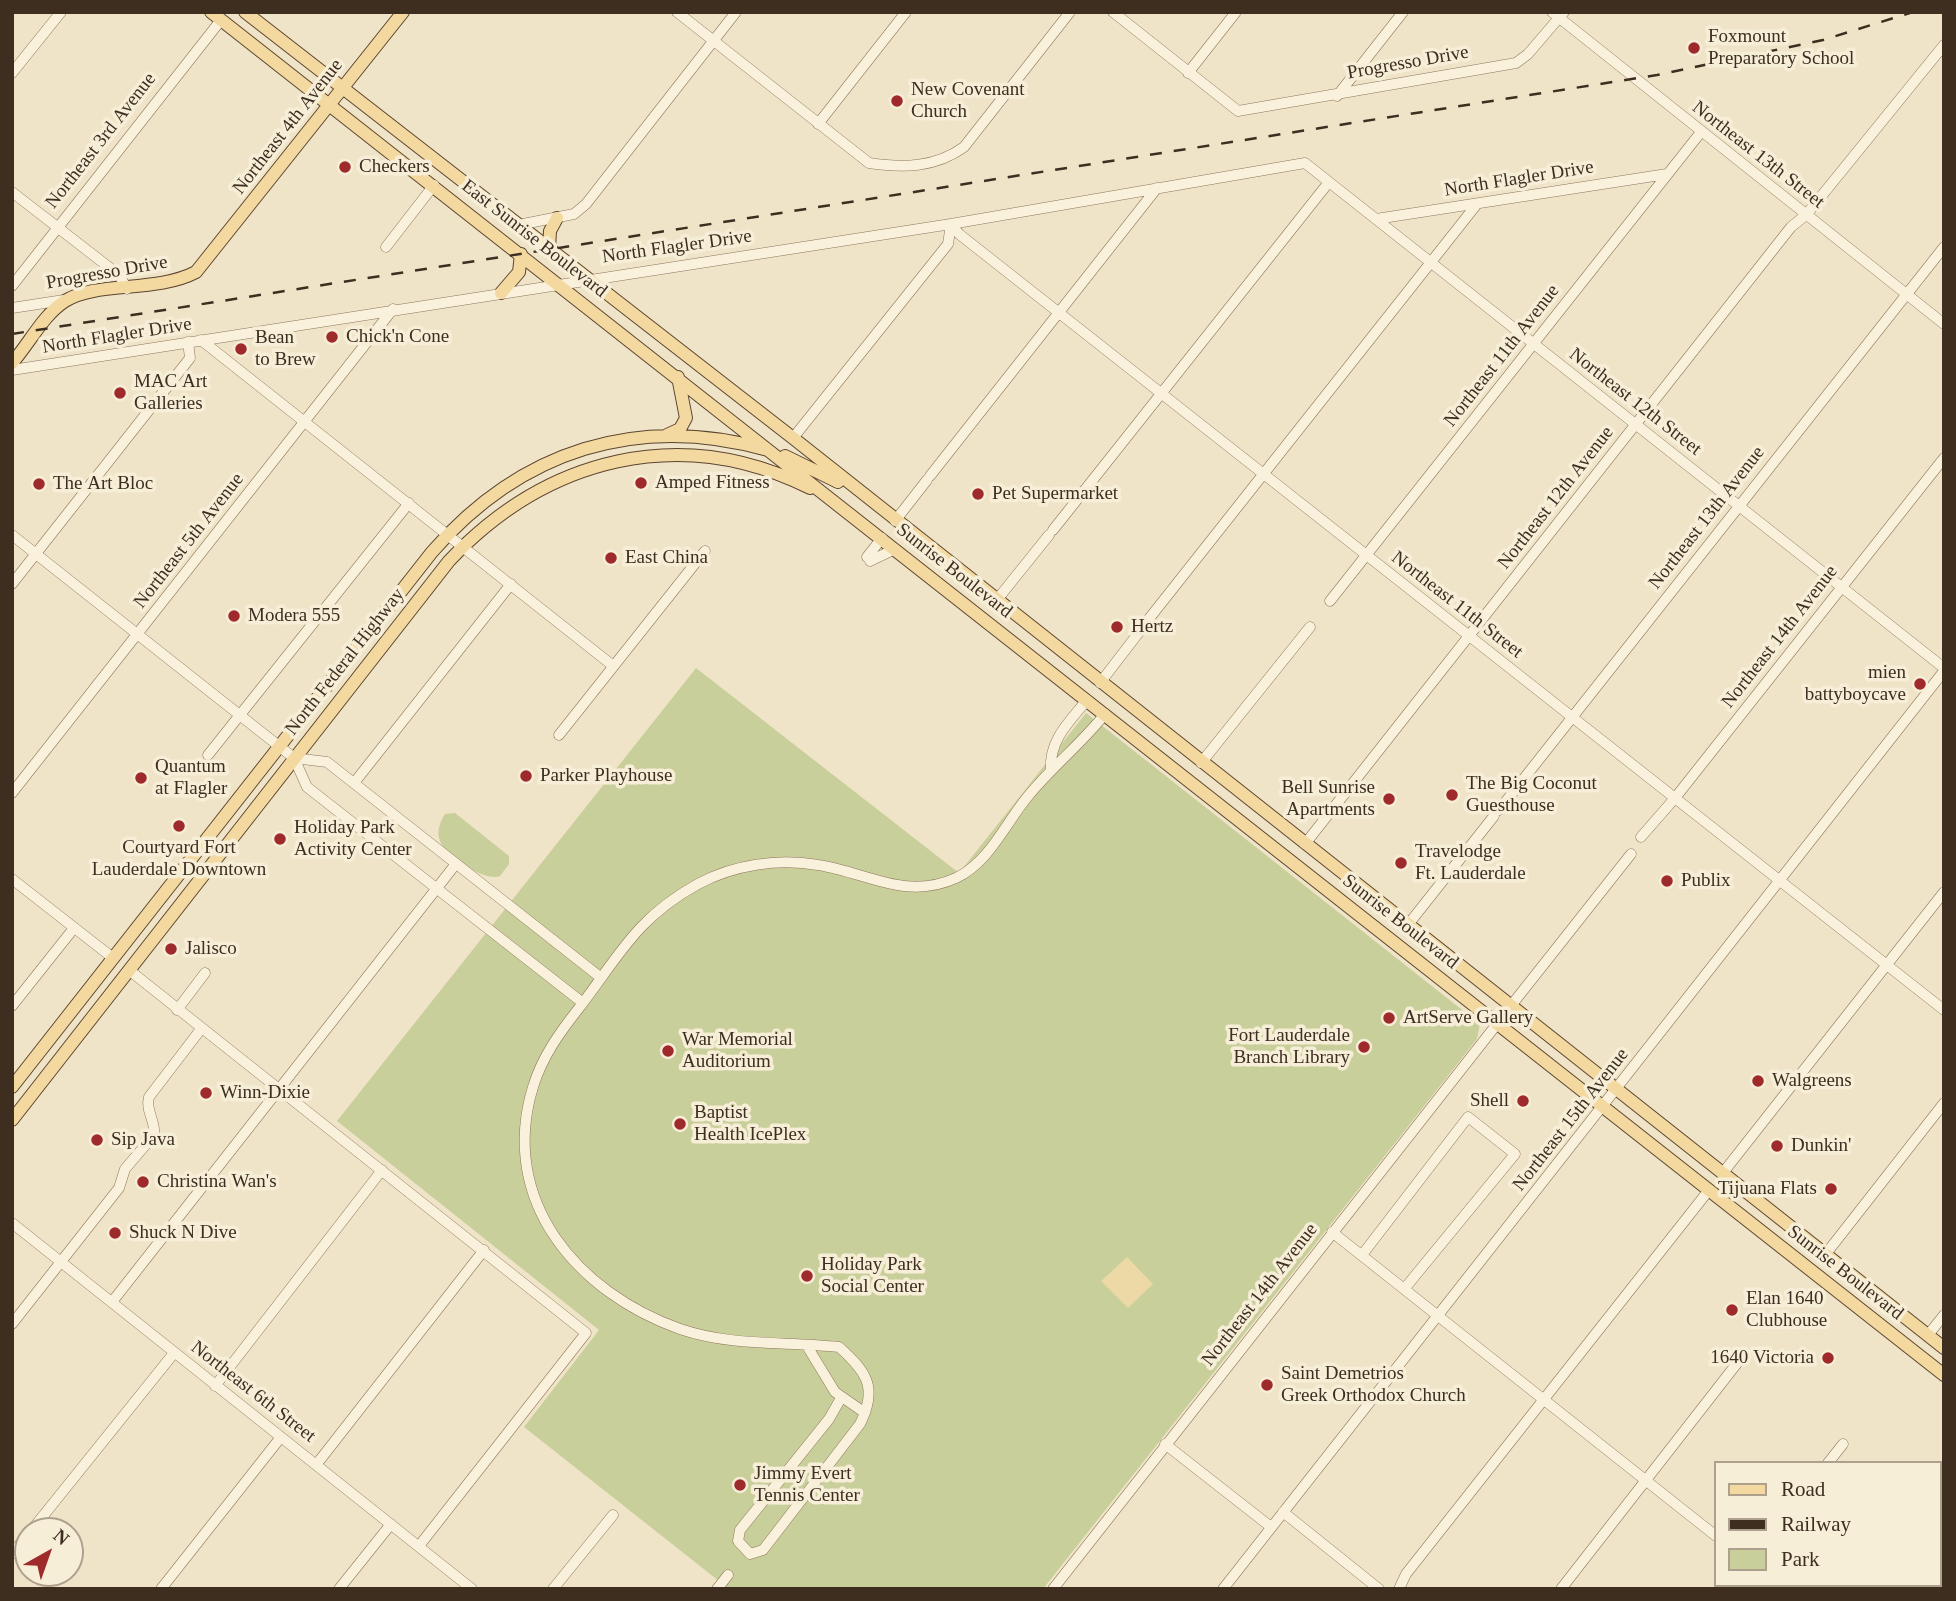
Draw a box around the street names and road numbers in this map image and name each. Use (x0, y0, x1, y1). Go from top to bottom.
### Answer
street label: Progresso Drive (1345, 41, 1471, 85)
street label: Northeast 4th Avenue (228, 55, 348, 199)
street label: Northeast 3rd Avenue (41, 68, 161, 214)
street label: Northeast 13th Street (1687, 96, 1829, 214)
street label: North Flagler Drive (1443, 156, 1595, 202)
street label: East Sunrise Boulevard (457, 175, 611, 303)
street label: North Flagler Drive (601, 225, 753, 269)
street label: Progresso Drive (44, 251, 170, 295)
street label: Northeast 11th Avenue (1439, 280, 1565, 432)
street label: North Flagler Drive (41, 313, 193, 359)
street label: Northeast 12th Street (1564, 343, 1706, 461)
street label: Northeast 12th Avenue (1493, 422, 1619, 574)
street label: Northeast 13th Avenue (1644, 442, 1770, 594)
street label: Northeast 5th Avenue (129, 469, 249, 613)
street label: Sunrise Boulevard (891, 519, 1017, 623)
street label: Northeast 11th Street (1387, 547, 1527, 663)
street label: Northeast 14th Avenue (1717, 561, 1843, 713)
street label: North Federal Highway (280, 584, 410, 740)
street label: Sunrise Boulevard (1337, 870, 1463, 974)
street label: Northeast 15th Avenue (1508, 1044, 1634, 1196)
street label: Northeast 14th Avenue (1197, 1219, 1323, 1371)
street label: Sunrise Boulevard (1782, 1221, 1908, 1325)
street label: Northeast 6th Street (186, 1336, 320, 1448)

